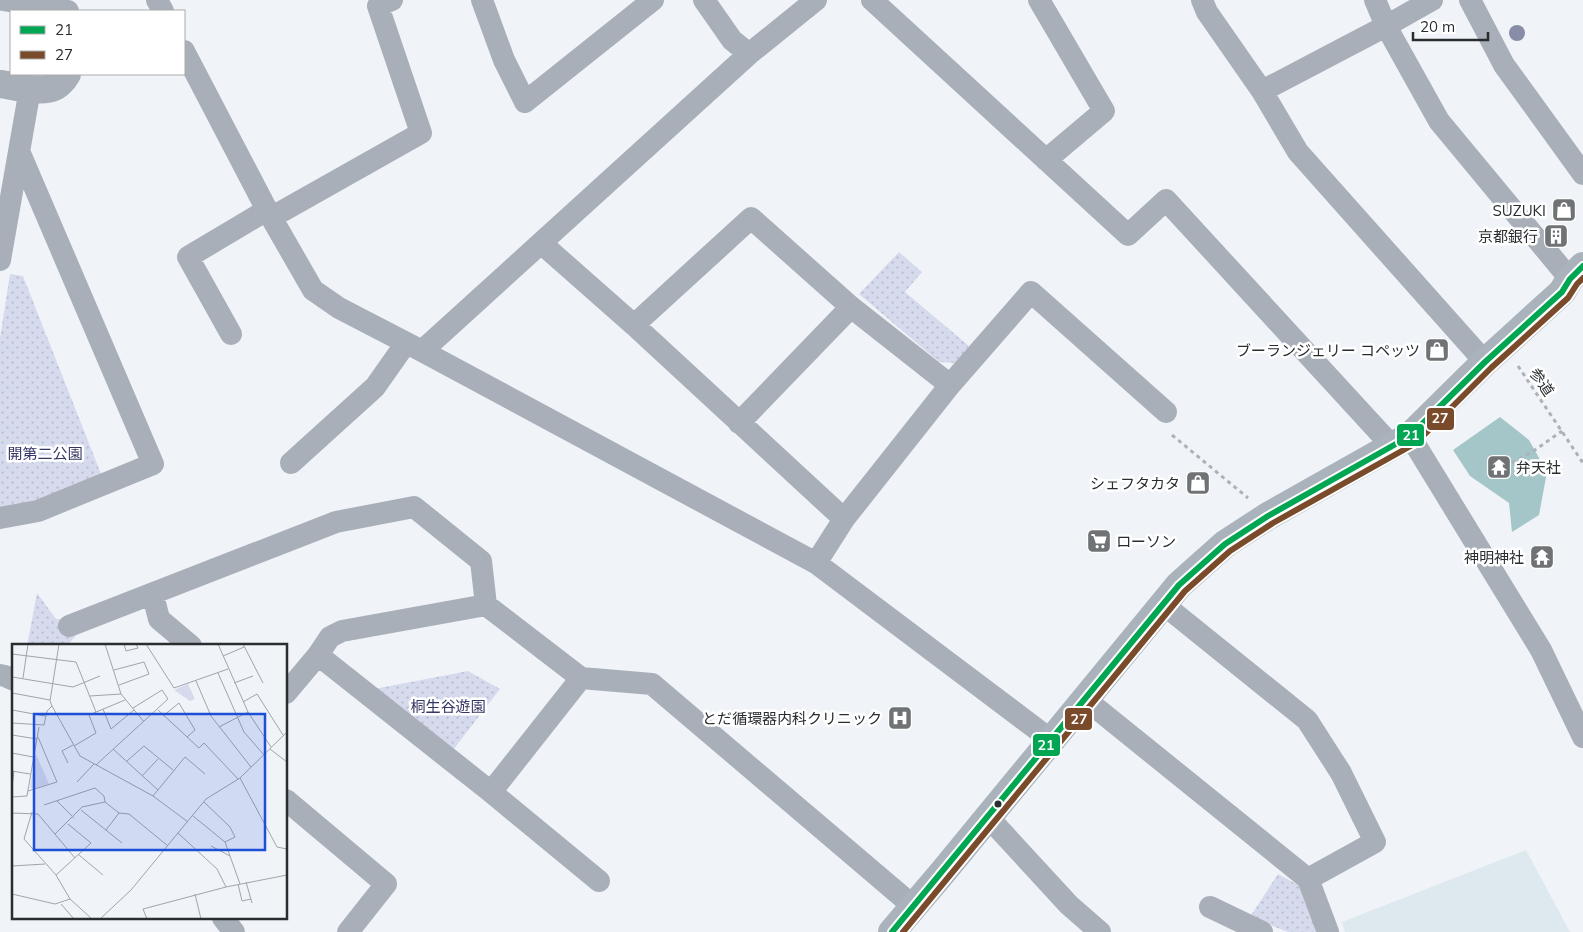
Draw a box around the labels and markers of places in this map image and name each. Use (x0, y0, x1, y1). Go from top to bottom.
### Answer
shop icon: SUZUKI (1551, 197, 1577, 223)
place label: SUZUKI (1492, 201, 1546, 220)
building icon: 京都銀行 (1543, 223, 1569, 249)
place label: 京都銀行 (1478, 227, 1538, 246)
shop icon: ブーランジェリー コペッツ (1424, 337, 1450, 363)
place label: ブーランジェリー コペッツ (1236, 341, 1420, 360)
temple icon: 弁天社 (1486, 454, 1512, 480)
place label: 弁天社 (1516, 458, 1561, 477)
shop icon: シェフタカタ (1185, 470, 1211, 496)
place label: シェフタカタ (1090, 474, 1180, 493)
supermarket icon: ローソン (1086, 528, 1112, 554)
place label: ローソン (1116, 532, 1176, 551)
temple icon: 神明神社 (1529, 544, 1555, 570)
place label: 神明神社 (1464, 548, 1524, 567)
hospital icon: とだ循環器内科クリニック (887, 705, 913, 731)
place label: とだ循環器内科クリニック (702, 709, 882, 728)
unlabelled marker (993, 799, 1003, 809)

